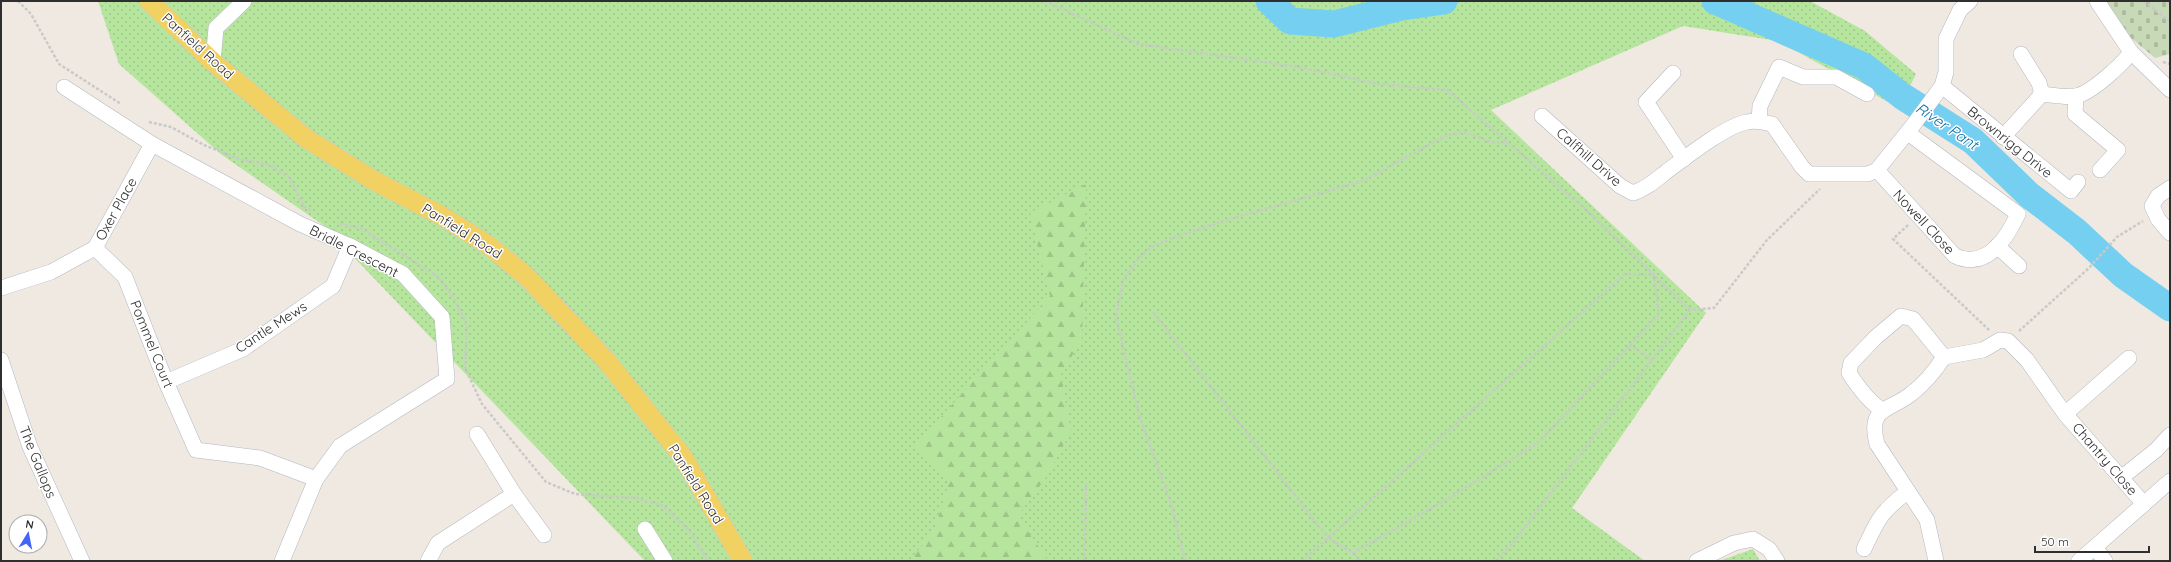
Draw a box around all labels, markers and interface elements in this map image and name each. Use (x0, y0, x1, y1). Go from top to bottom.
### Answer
street label: Panfield Road (158, 9, 238, 83)
water label: River Pant (1912, 98, 1983, 155)
street label: Brownrigg Drive (1964, 102, 2056, 182)
street label: Calfhill Drive (1553, 124, 1625, 190)
street label: Oxer Place (91, 174, 141, 244)
street label: Nowell Close (1889, 186, 1959, 258)
street label: Panfield Road (419, 199, 505, 263)
street label: Bridle Crescent (306, 221, 402, 281)
street label: Cantle Mews (232, 297, 310, 357)
street label: Pommel Court (126, 298, 178, 391)
street label: Chantry Close (2068, 419, 2142, 499)
street label: The Gallops (15, 423, 61, 501)
street label: Panfield Road (664, 441, 728, 527)
north arrow (8, 514, 48, 554)
text: N (25, 517, 35, 532)
scale bar (2035, 528, 2149, 554)
text: 50 m (2041, 534, 2069, 549)

